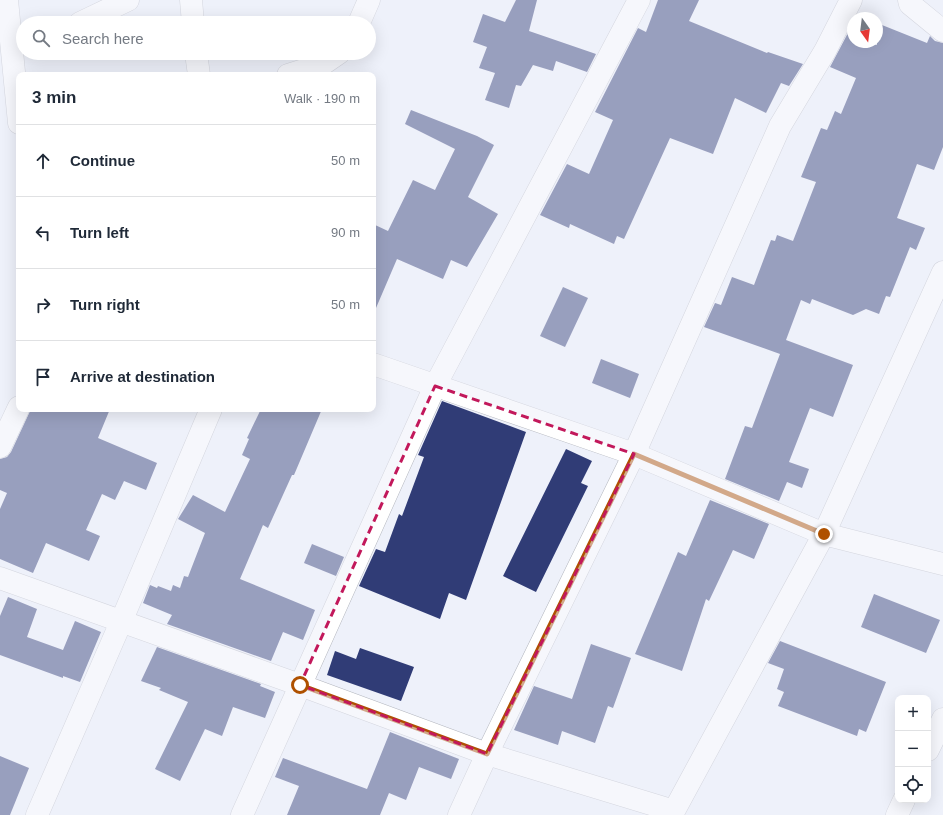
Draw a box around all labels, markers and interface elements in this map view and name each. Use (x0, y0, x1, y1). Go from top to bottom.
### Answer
north arrow (847, 12, 883, 48)
search box (16, 16, 376, 60)
icon: search (30, 27, 52, 49)
text: Search here (62, 30, 144, 47)
text: 3 min (32, 88, 76, 107)
text: Walk · 190 m (284, 91, 360, 106)
icon: ahead (32, 150, 54, 172)
text: Continue (70, 152, 135, 169)
text: 50 m (331, 153, 360, 168)
icon: left (32, 222, 54, 244)
text: Turn left (70, 224, 129, 241)
text: 90 m (331, 225, 360, 240)
icon: right (32, 294, 54, 316)
text: Turn right (70, 296, 140, 313)
text: 50 m (331, 297, 360, 312)
icon: arrive (32, 366, 54, 388)
text: Arrive at destination (70, 368, 215, 385)
route end (815, 525, 833, 543)
route start (291, 676, 309, 694)
map controls (895, 695, 931, 803)
button: + (895, 695, 931, 731)
button: − (895, 731, 931, 767)
button: locate (895, 767, 931, 803)

